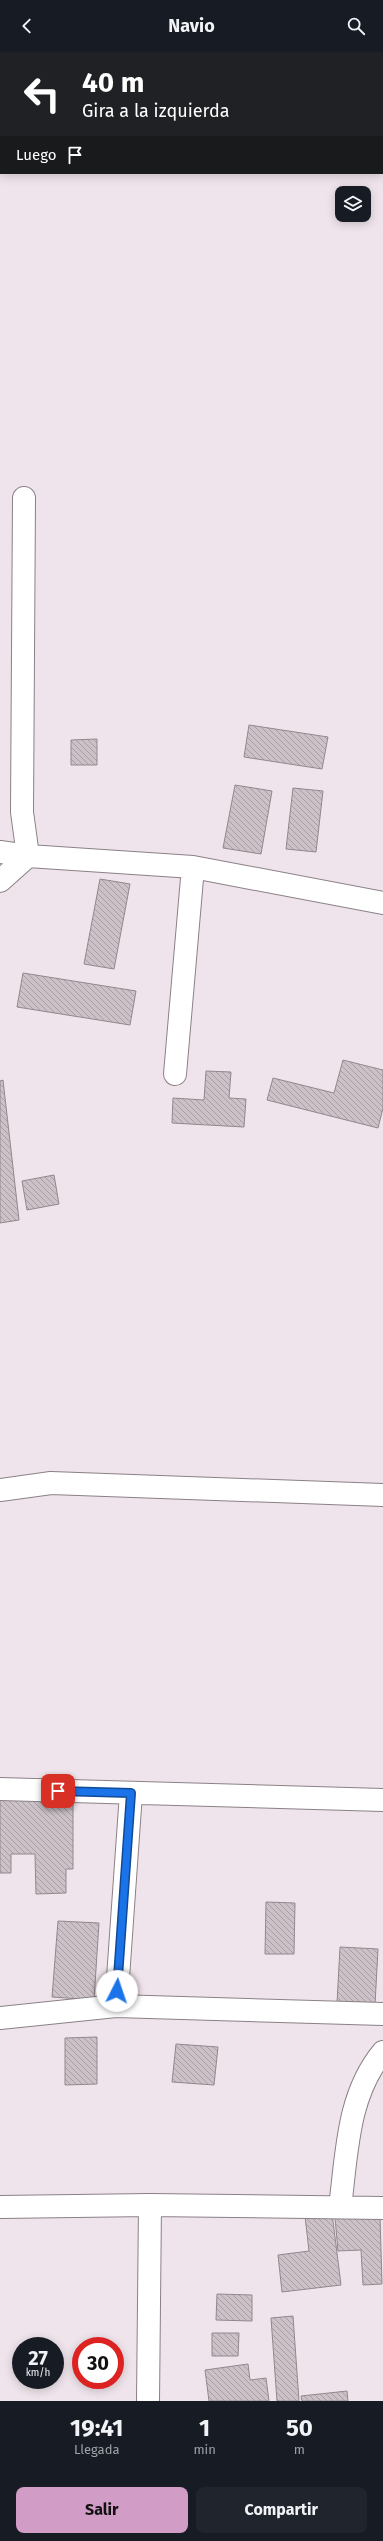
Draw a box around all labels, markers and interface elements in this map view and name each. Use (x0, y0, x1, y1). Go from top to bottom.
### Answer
icon: back (16, 15, 38, 37)
text: Navio (168, 15, 215, 37)
icon: search (345, 15, 367, 37)
text: 40 m (82, 66, 145, 99)
icon: left (16, 68, 68, 120)
text: Gira a la izquierda (82, 100, 230, 122)
icon: arrive (64, 144, 86, 166)
text: Luego (16, 146, 56, 164)
map controls (335, 186, 371, 222)
button: layers (335, 186, 371, 222)
pin (41, 1774, 75, 1808)
icon: arrive (47, 1780, 69, 1802)
position arrow (96, 1970, 138, 2012)
speed limit sign: 30 (72, 2337, 124, 2389)
text: 27 (28, 2346, 48, 2370)
text: km/h (26, 2367, 50, 2379)
text: 19:41 (70, 2414, 123, 2442)
text: 1 (199, 2414, 210, 2442)
text: 50 (286, 2414, 313, 2442)
text: Llegada (74, 2442, 119, 2457)
text: min (193, 2442, 216, 2457)
text: m (294, 2442, 305, 2457)
button: Salir (16, 2487, 188, 2533)
button: Compartir (196, 2487, 367, 2533)

